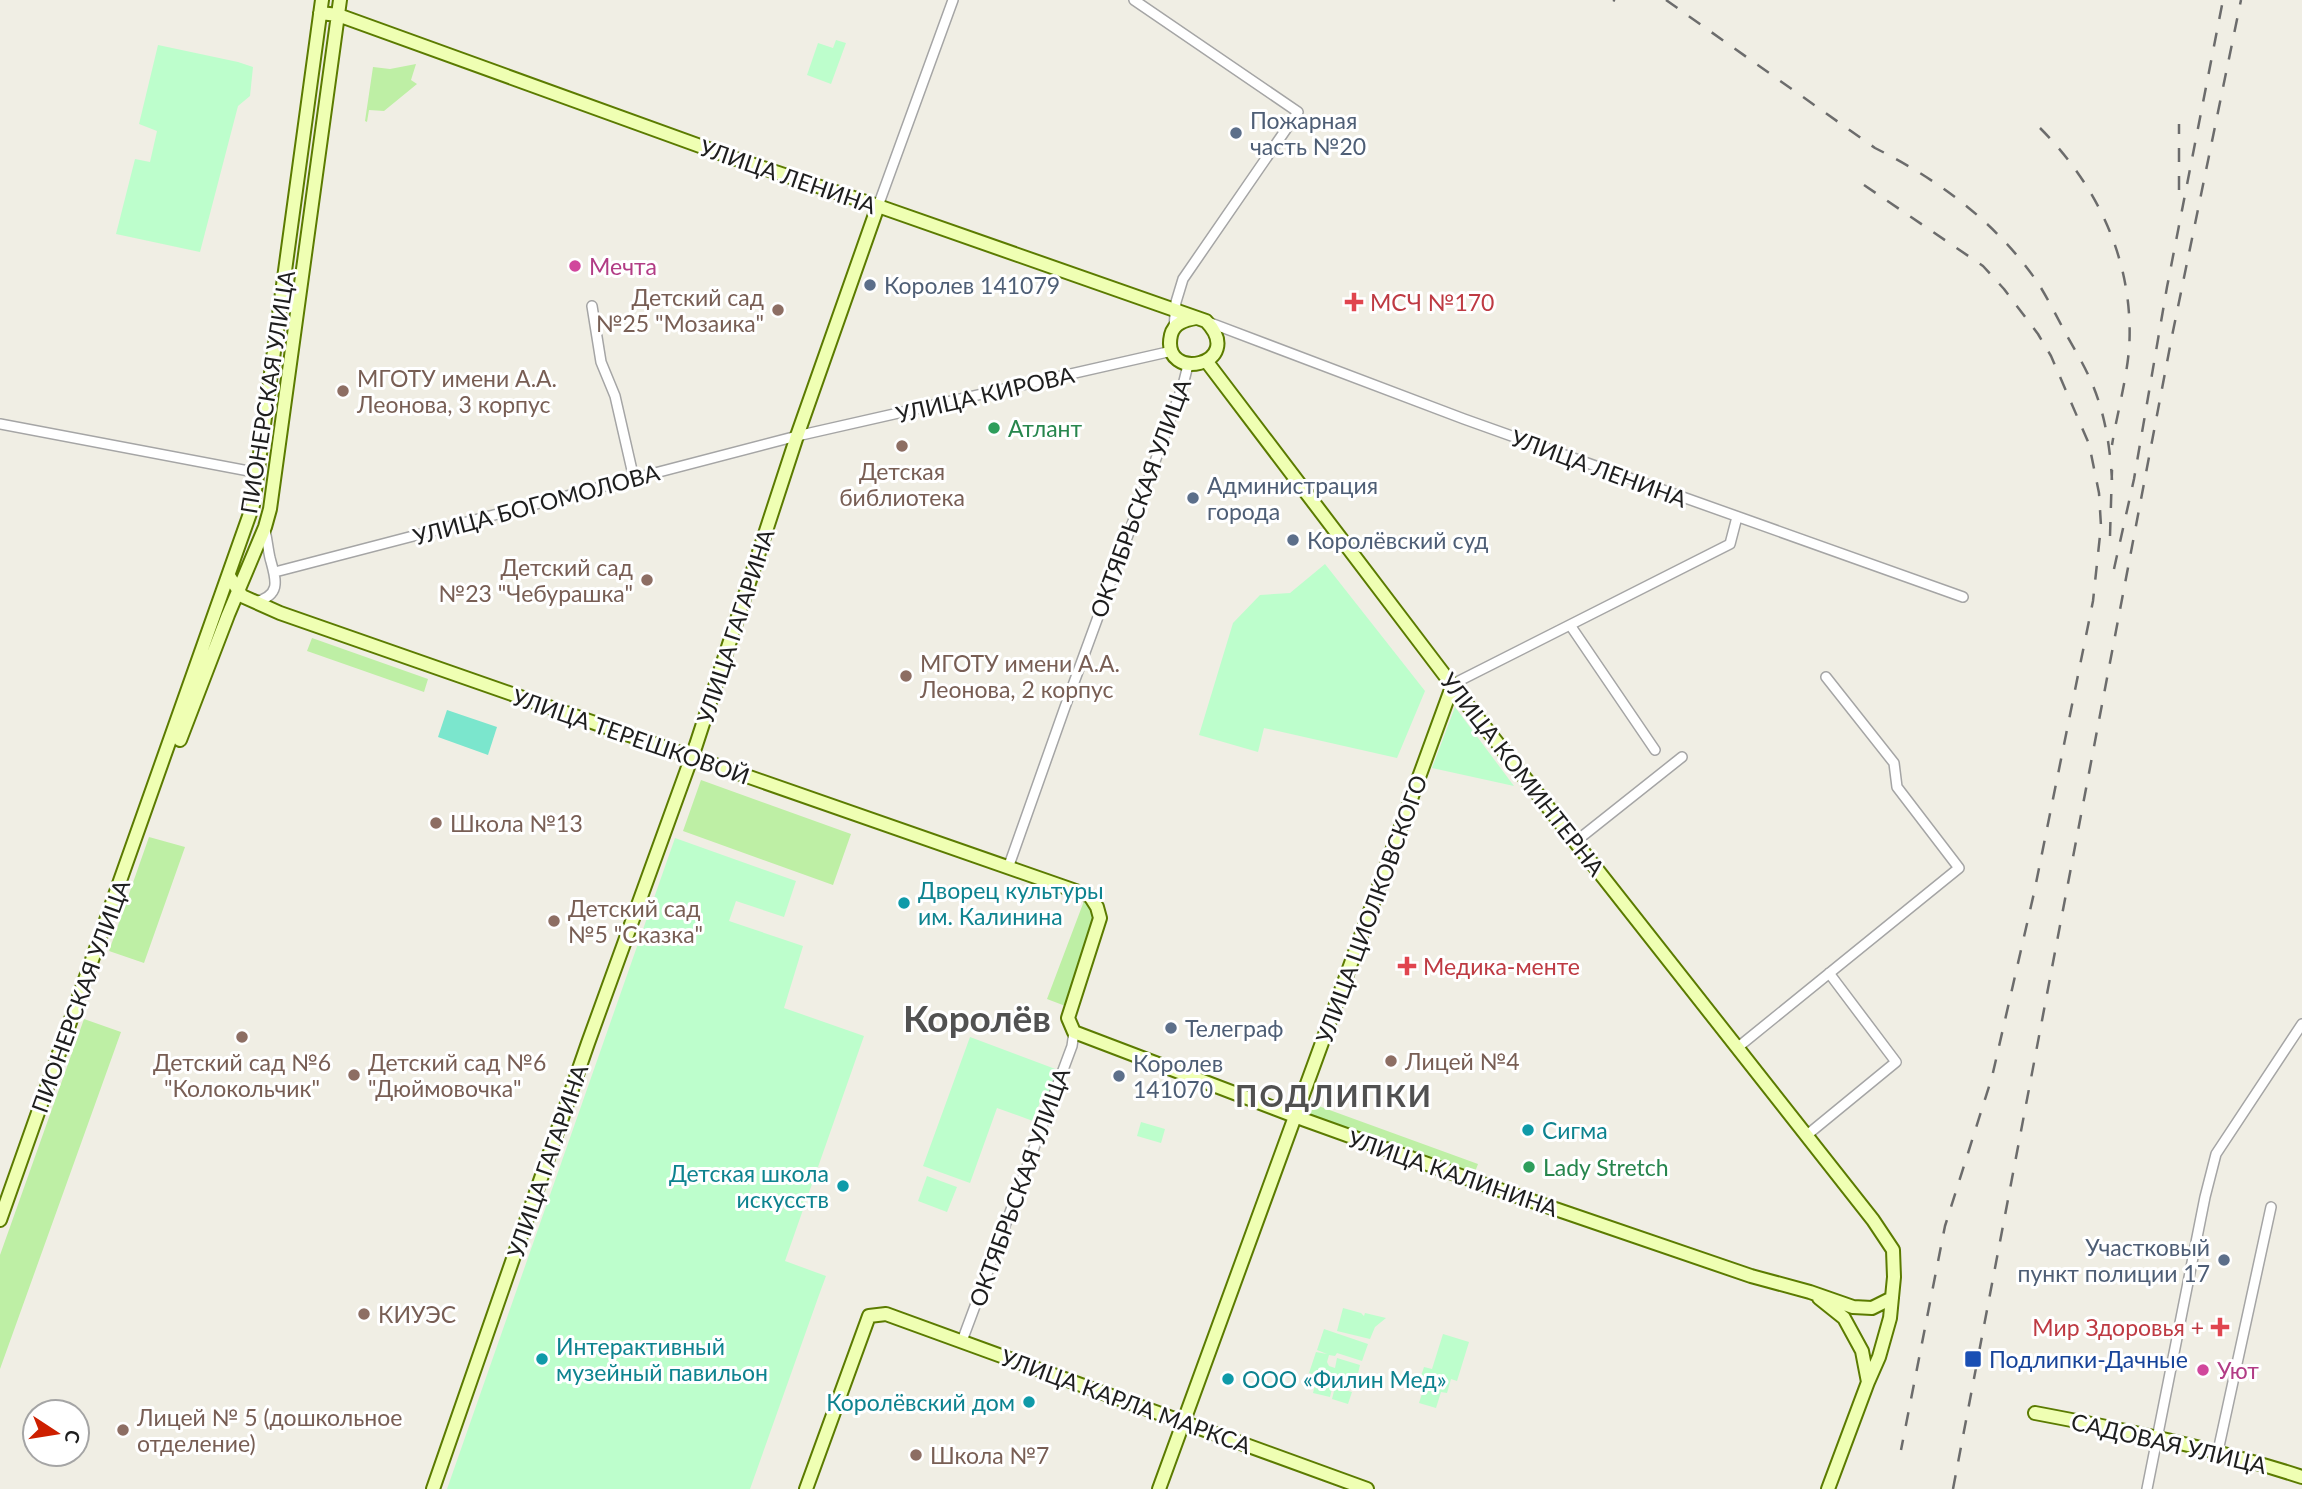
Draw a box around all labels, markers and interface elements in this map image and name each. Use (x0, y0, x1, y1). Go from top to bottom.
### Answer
place label: Пожарная часть №20 (1250, 106, 1366, 160)
marker: Пожарная часть №20 (1228, 125, 1244, 141)
street label: УЛИЦА ЛЕНИНА (696, 133, 880, 219)
place label: Мечта (589, 252, 657, 280)
marker: Мечта (567, 258, 583, 274)
street label: ПИОНЕРСКАЯ УЛИЦА (234, 268, 300, 516)
place label: Королев 141079 (884, 271, 1060, 299)
marker: Королев 141079 (862, 277, 878, 293)
place label: Детский сад №25 "Мозаика" (596, 283, 764, 337)
place label: МСЧ №170 (1370, 288, 1494, 316)
marker: МСЧ №170 (1344, 292, 1364, 312)
marker: Детский сад №25 "Мозаика" (770, 302, 786, 318)
street label: УЛИЦА КИРОВА (893, 360, 1077, 428)
place label: МГОТУ имени А.А. Леонова, 3 корпус (356, 364, 557, 418)
street label: ОКТЯБРЬСКАЯ УЛИЦА (1084, 374, 1196, 621)
marker: МГОТУ имени А.А. Леонова, 3 корпус (335, 383, 351, 399)
place label: Атлант (1008, 414, 1083, 442)
marker: Атлант (986, 420, 1002, 436)
street label: УЛИЦА ЛЕНИНА (1507, 423, 1691, 513)
marker: Детская библиотека (894, 438, 910, 454)
place label: Детская библиотека (839, 457, 965, 511)
street label: УЛИЦА БОГОМОЛОВА (410, 458, 663, 550)
place label: Администрация города (1207, 471, 1378, 525)
marker: Администрация города (1185, 490, 1201, 506)
street label: УЛИЦА ГАГАРИНА (690, 525, 780, 727)
place label: Королёвский суд (1307, 526, 1488, 554)
marker: Королёвский суд (1285, 532, 1301, 548)
place label: Детский сад №23 "Чебурашка" (439, 553, 633, 607)
marker: Детский сад №23 "Чебурашка" (639, 572, 655, 588)
place label: МГОТУ имени А.А. Леонова, 2 корпус (919, 649, 1120, 703)
street label: УЛИЦА КОМИНТЕРНА (1435, 667, 1611, 881)
marker: МГОТУ имени А.А. Леонова, 2 корпус (898, 668, 914, 684)
street label: УЛИЦА ТЕРЕШКОВОЙ (509, 682, 753, 790)
street label: УЛИЦА ЦИОЛКОВСКОГО (1309, 771, 1433, 1047)
place label: Школа №13 (450, 809, 583, 837)
marker: Школа №13 (428, 815, 444, 831)
street label: ПИОНЕРСКАЯ УЛИЦА (25, 875, 135, 1116)
place label: Дворец культуры им. Калинина (918, 876, 1104, 930)
place label: Детский сад №5 "Сказка" (568, 894, 703, 948)
marker: Дворец культуры им. Калинина (896, 895, 912, 911)
marker: Детский сад №5 "Сказка" (546, 913, 562, 929)
place label: Медика-менте (1423, 952, 1580, 980)
marker: Медика-менте (1397, 956, 1417, 976)
district label: Королёв (903, 995, 1051, 1040)
place label: Телеграф (1185, 1014, 1284, 1042)
marker: Телеграф (1163, 1020, 1179, 1036)
marker: Детский сад №6 "Колокольчик" (234, 1029, 250, 1045)
place label: Лицей №4 (1404, 1047, 1520, 1075)
place label: Детский сад №6 "Колокольчик" (153, 1048, 331, 1102)
place label: Детский сад №6 "Дюймовочка" (368, 1048, 546, 1102)
place label: Королев 141070 (1133, 1049, 1223, 1103)
marker: Лицей №4 (1383, 1053, 1399, 1069)
street label: УЛИЦА ГАГАРИНА (501, 1060, 593, 1261)
street label: ОКТЯБРЬСКАЯ УЛИЦА (963, 1063, 1075, 1310)
marker: Детский сад №6 "Дюймовочка" (346, 1067, 362, 1083)
marker: Королев 141070 (1111, 1068, 1127, 1084)
district label: ПОДЛИПКИ (1235, 1077, 1433, 1113)
place label: Сигма (1542, 1116, 1608, 1144)
marker: Сигма (1520, 1122, 1536, 1138)
street label: УЛИЦА КАЛИНИНА (1344, 1124, 1562, 1222)
place label: Lady Stretch (1543, 1153, 1668, 1181)
place label: Детская школа искусств (669, 1159, 829, 1213)
marker: Lady Stretch (1521, 1159, 1537, 1175)
marker: Детская школа искусств (835, 1178, 851, 1194)
place label: Участковый пункт полиции 17 (2018, 1233, 2210, 1287)
marker: Участковый пункт полиции 17 (2216, 1252, 2232, 1268)
place label: КИУЭС (378, 1300, 456, 1328)
marker: КИУЭС (356, 1306, 372, 1322)
place label: Мир Здоровья + (2032, 1313, 2204, 1341)
marker: Мир Здоровья + (2210, 1317, 2230, 1337)
place label: Интерактивный музейный павильон (556, 1332, 768, 1386)
street label: УЛИЦА КАРЛА МАРКСА (997, 1343, 1255, 1460)
place label: Подлипки-Дачные (1989, 1345, 2188, 1373)
marker: Подлипки-Дачные (1963, 1349, 1983, 1369)
marker: Интерактивный музейный павильон (534, 1351, 550, 1367)
place label: Уют (2217, 1356, 2259, 1384)
marker: Уют (2195, 1362, 2211, 1378)
place label: ООО «Филин Мед» (1242, 1365, 1447, 1393)
marker: ООО «Филин Мед» (1220, 1371, 1236, 1387)
place label: Королёвский дом (826, 1388, 1015, 1416)
marker: Королёвский дом (1021, 1394, 1037, 1410)
north arrow (21, 1398, 91, 1468)
place label: Лицей № 5 (дошкольное отделение) (136, 1403, 402, 1457)
street label: САДОВАЯ УЛИЦА (2069, 1407, 2270, 1479)
marker: Лицей № 5 (дошкольное отделение) (115, 1422, 131, 1438)
text: С (60, 1428, 86, 1446)
place label: Школа №7 (930, 1441, 1049, 1469)
marker: Школа №7 (908, 1447, 924, 1463)

